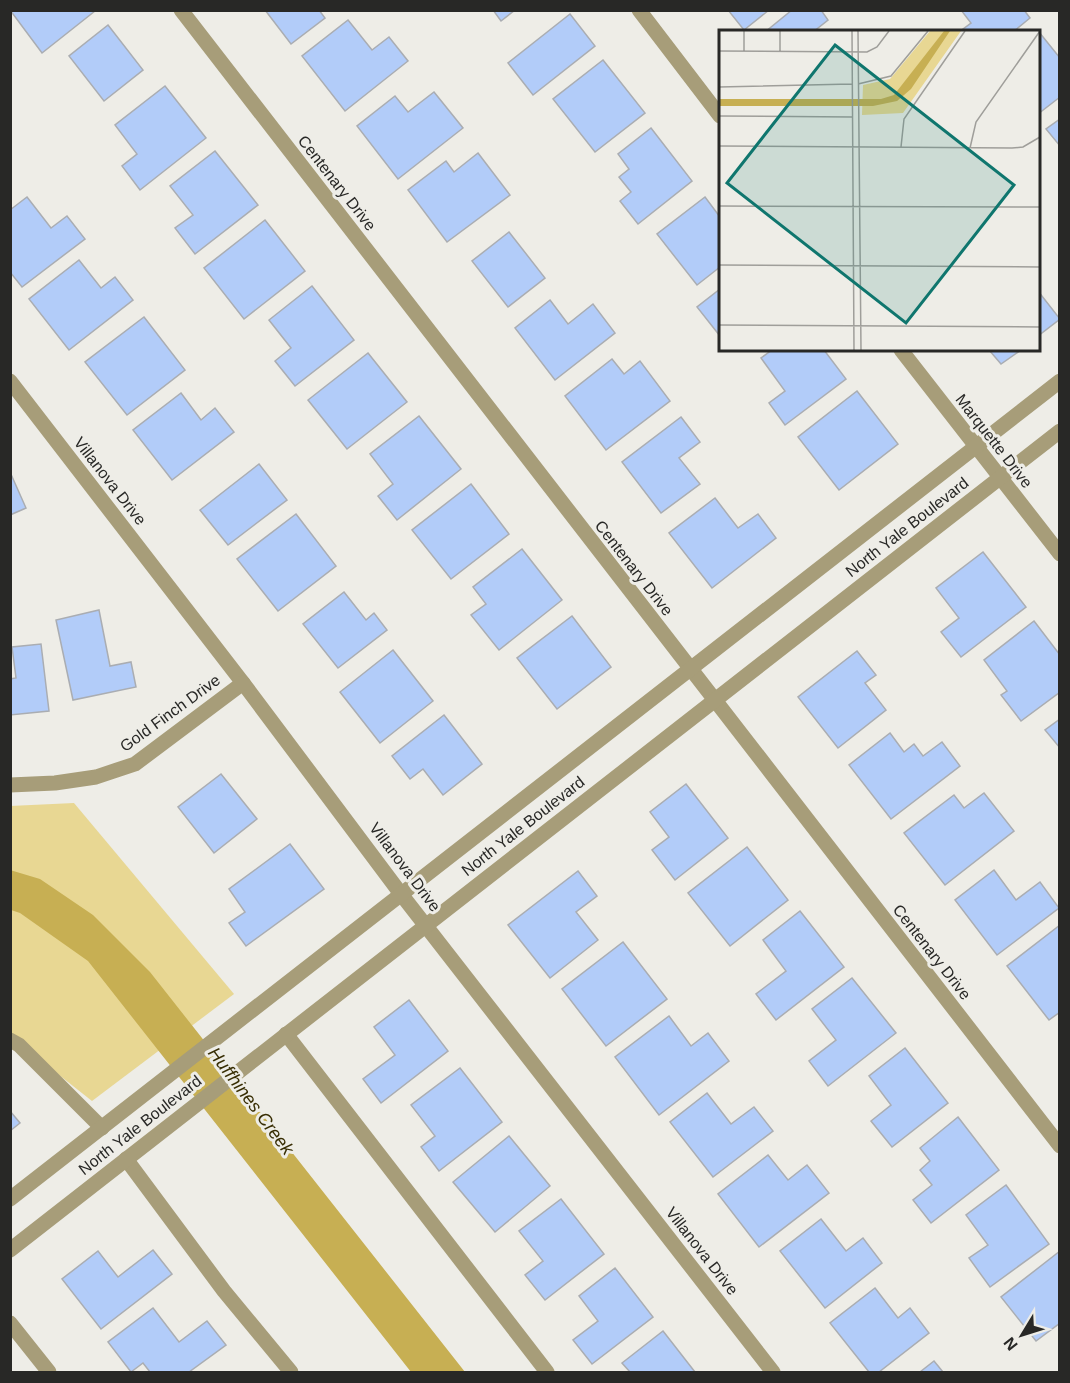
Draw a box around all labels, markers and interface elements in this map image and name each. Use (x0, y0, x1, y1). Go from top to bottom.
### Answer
inset map (719, 30, 1040, 351)
street label: Centenary Drive (295, 132, 379, 234)
street label: Marquette Drive (952, 391, 1036, 491)
street label: Villanova Drive (71, 434, 150, 528)
street label: North Yale Boulevard (842, 474, 972, 580)
street label: Centenary Drive (592, 517, 676, 619)
street label: Gold Finch Drive (117, 671, 223, 755)
street label: North Yale Boulevard (458, 773, 588, 879)
street label: Villanova Drive (366, 819, 444, 915)
street label: Centenary Drive (890, 901, 974, 1003)
water label: Huffhines Creek (204, 1043, 298, 1159)
street label: North Yale Boulevard (75, 1072, 205, 1178)
street label: Villanova Drive (663, 1204, 742, 1298)
north arrow (992, 1305, 1052, 1365)
text: N (1000, 1334, 1021, 1354)

